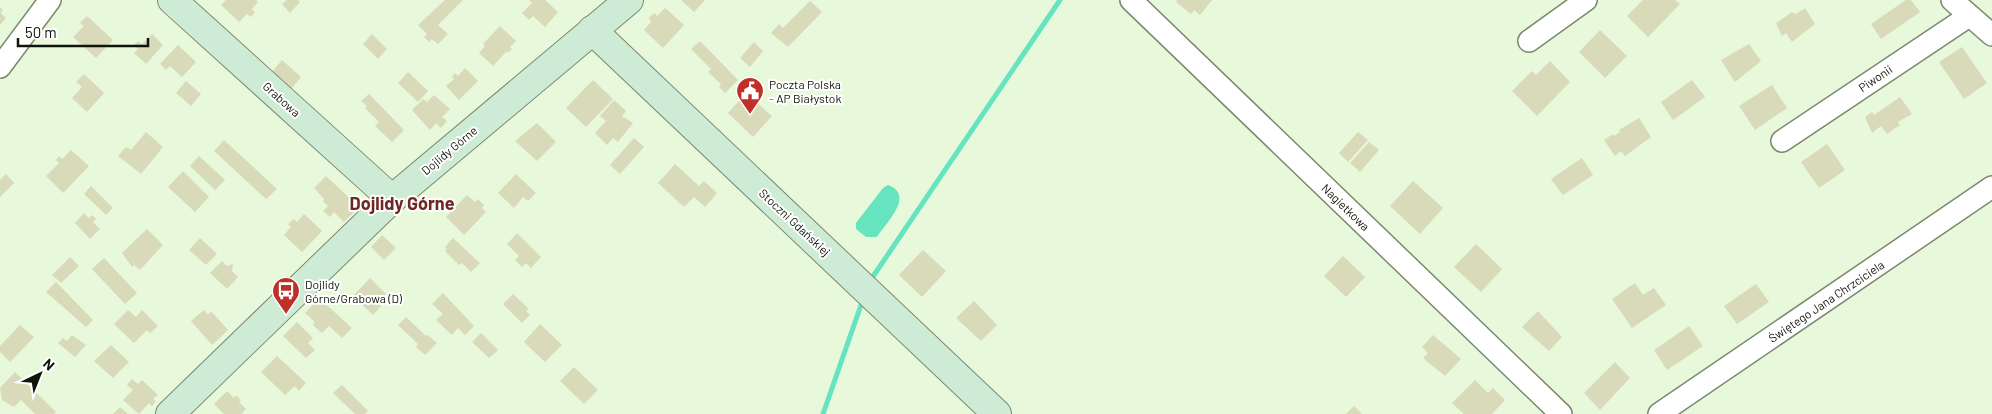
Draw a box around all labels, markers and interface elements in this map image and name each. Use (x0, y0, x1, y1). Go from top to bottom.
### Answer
scale bar (18, 15, 148, 47)
text: 50 m (25, 23, 57, 41)
street label: Piwonii (1855, 62, 1895, 94)
public building icon: Poczta Polska - AP Białystok (735, 76, 765, 115)
place label: Poczta Polska - AP Białystok (769, 77, 841, 105)
street label: Grabowa (260, 79, 304, 119)
street label: Dojlidy Górne (418, 123, 480, 177)
street label: Nagietkowa (1319, 181, 1373, 233)
street label: Stoczni Gdańskiej (757, 186, 833, 259)
district label: Dojlidy Górne (350, 192, 455, 214)
street label: Świętego Jana Chrzciciela (1766, 257, 1886, 345)
bus stop icon: Dojlidy Górne/Grabowa (D) (271, 276, 301, 315)
place label: Dojlidy Górne/Grabowa (D) (305, 277, 403, 305)
north arrow (15, 349, 65, 399)
text: N (40, 355, 58, 374)

